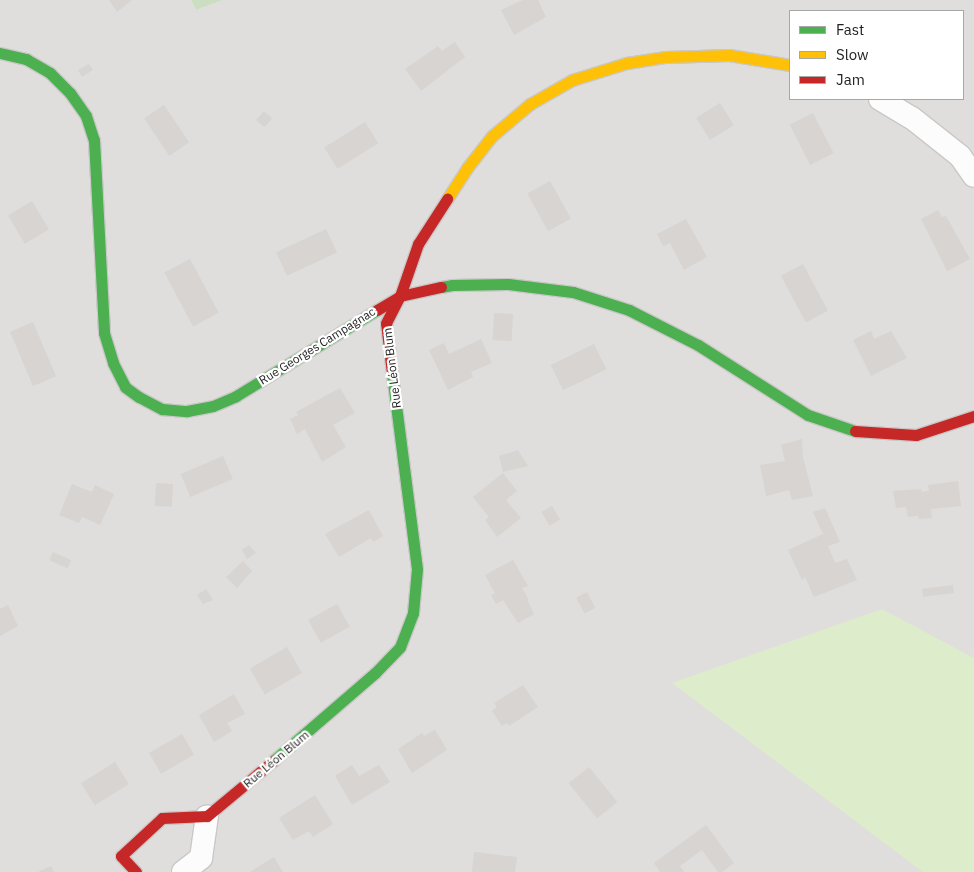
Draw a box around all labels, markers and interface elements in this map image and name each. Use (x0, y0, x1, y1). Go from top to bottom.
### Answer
legend (789, 10, 964, 100)
text: Fast (836, 20, 864, 39)
text: Slow (836, 45, 869, 64)
text: Jam (836, 70, 865, 89)
street label: Rue Georges Campagnac (256, 304, 378, 388)
street label: Rue Léon Blum (380, 327, 404, 409)
street label: Rue Léon Blum (240, 727, 312, 791)

